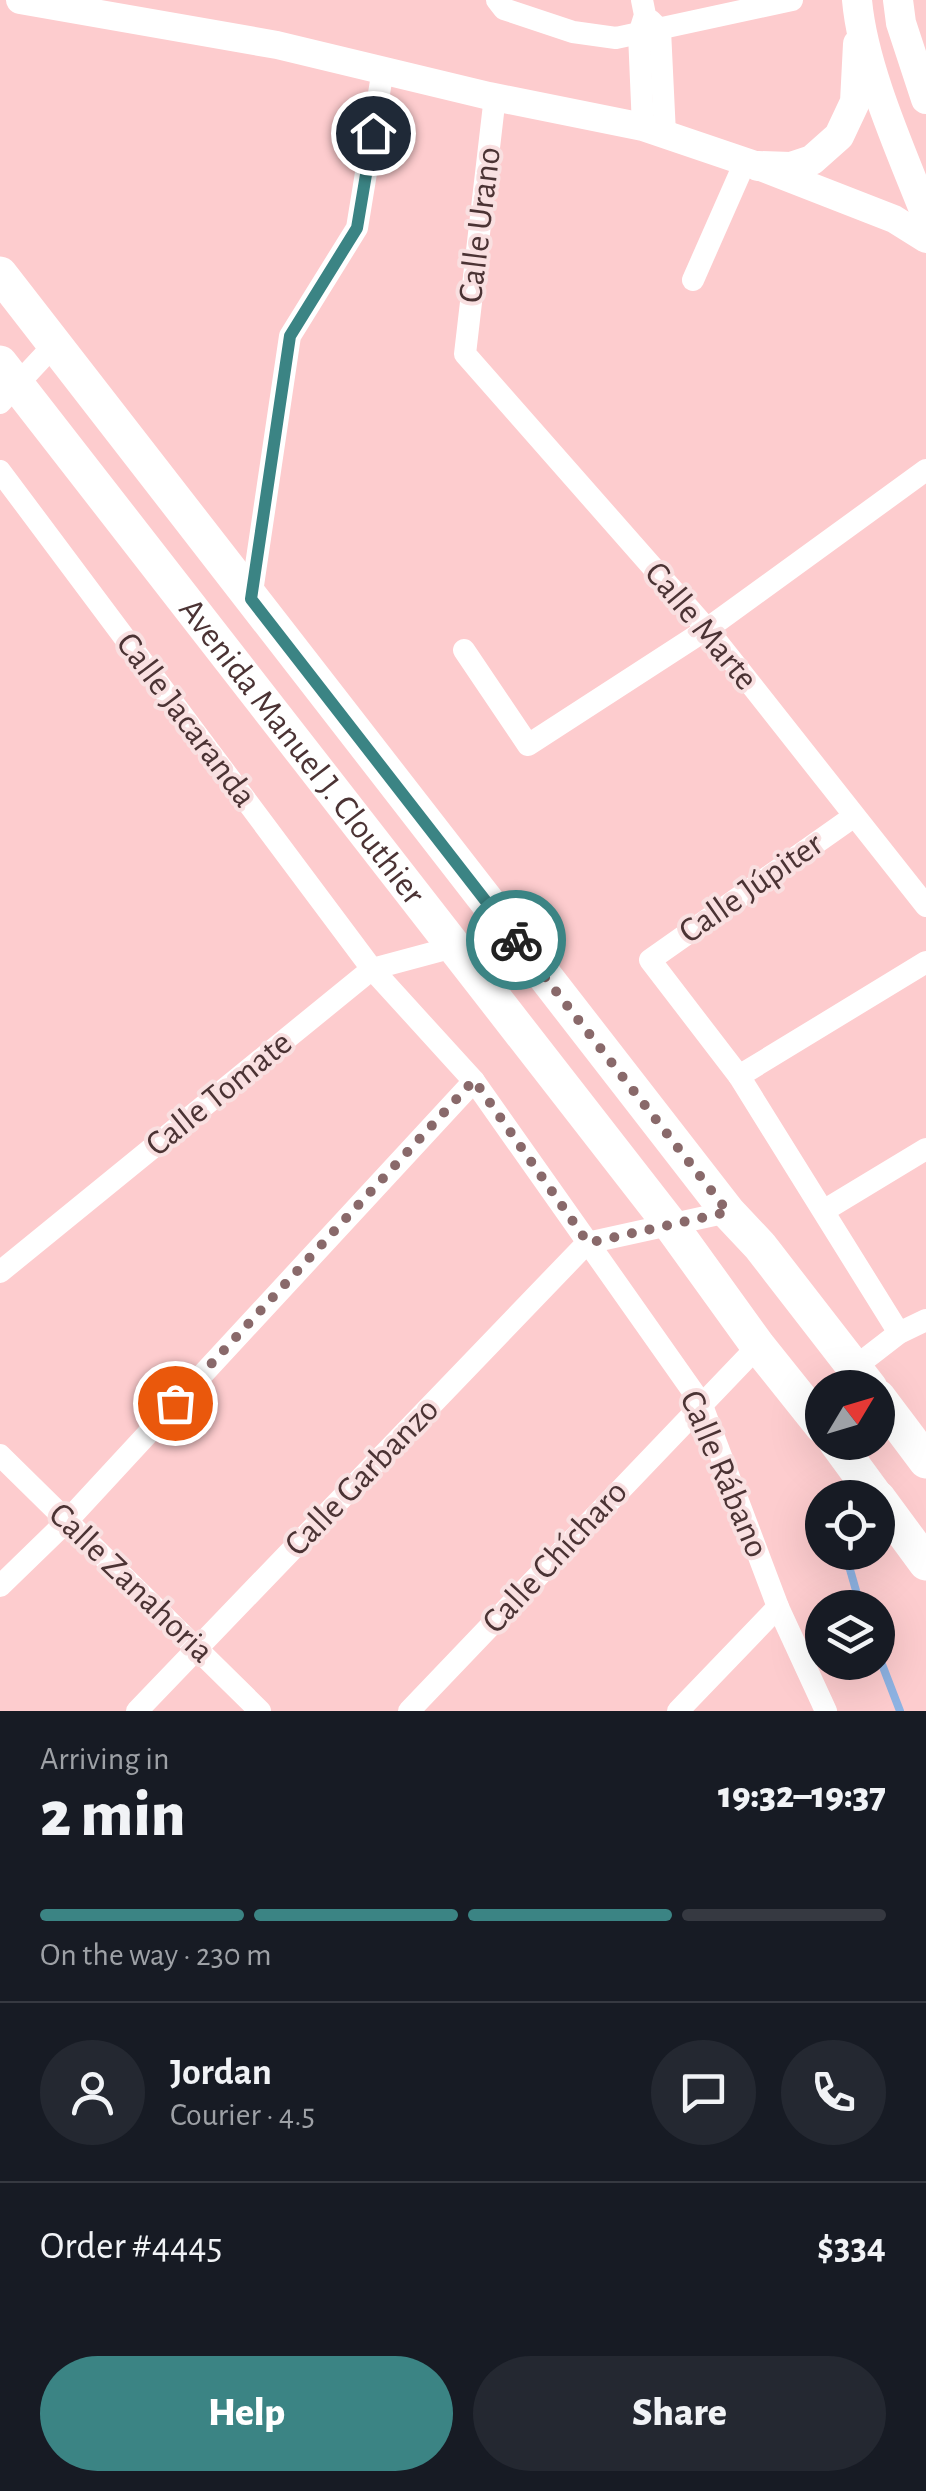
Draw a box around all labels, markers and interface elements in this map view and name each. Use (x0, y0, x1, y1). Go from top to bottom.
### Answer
pin (331, 91, 416, 176)
icon: home (346, 106, 401, 161)
street label: Calle Urano (453, 145, 507, 305)
street label: Calle Marte (638, 555, 764, 697)
street label: Avenida Manuel J. Clouthier (173, 592, 432, 911)
street label: Calle Jacaranda (109, 626, 263, 814)
street label: Calle Júpiter (673, 826, 830, 950)
courier (466, 890, 566, 990)
icon: bike (489, 913, 544, 968)
street label: Calle Tomate (140, 1025, 298, 1163)
pin (133, 1361, 218, 1446)
north arrow (805, 1370, 895, 1460)
map controls (805, 1370, 895, 1680)
icon: bag (148, 1376, 203, 1431)
street label: Calle Rábano (673, 1385, 775, 1563)
street label: Calle Garbanzo (278, 1391, 446, 1563)
street label: Calle Chícharo (476, 1474, 634, 1640)
button: locate (805, 1480, 895, 1570)
street label: Calle Zanahoria (42, 1496, 220, 1670)
button: layers (805, 1590, 895, 1680)
text: Arriving in (40, 1743, 169, 1775)
text: 19:32–19:37 (718, 1777, 886, 1815)
text: 2 min (40, 1783, 186, 1848)
text: On the way · 230 m (40, 1939, 272, 1971)
button: person (40, 2040, 145, 2145)
button: chat (651, 2040, 756, 2145)
button: phone (781, 2040, 886, 2145)
text: Jordan (170, 2054, 272, 2092)
text: Courier · 4.5 (170, 2099, 315, 2131)
text: Order #4445 (40, 2228, 222, 2266)
text: $334 (817, 2228, 886, 2266)
button: Help (40, 2356, 453, 2471)
button: Share (473, 2356, 886, 2471)

